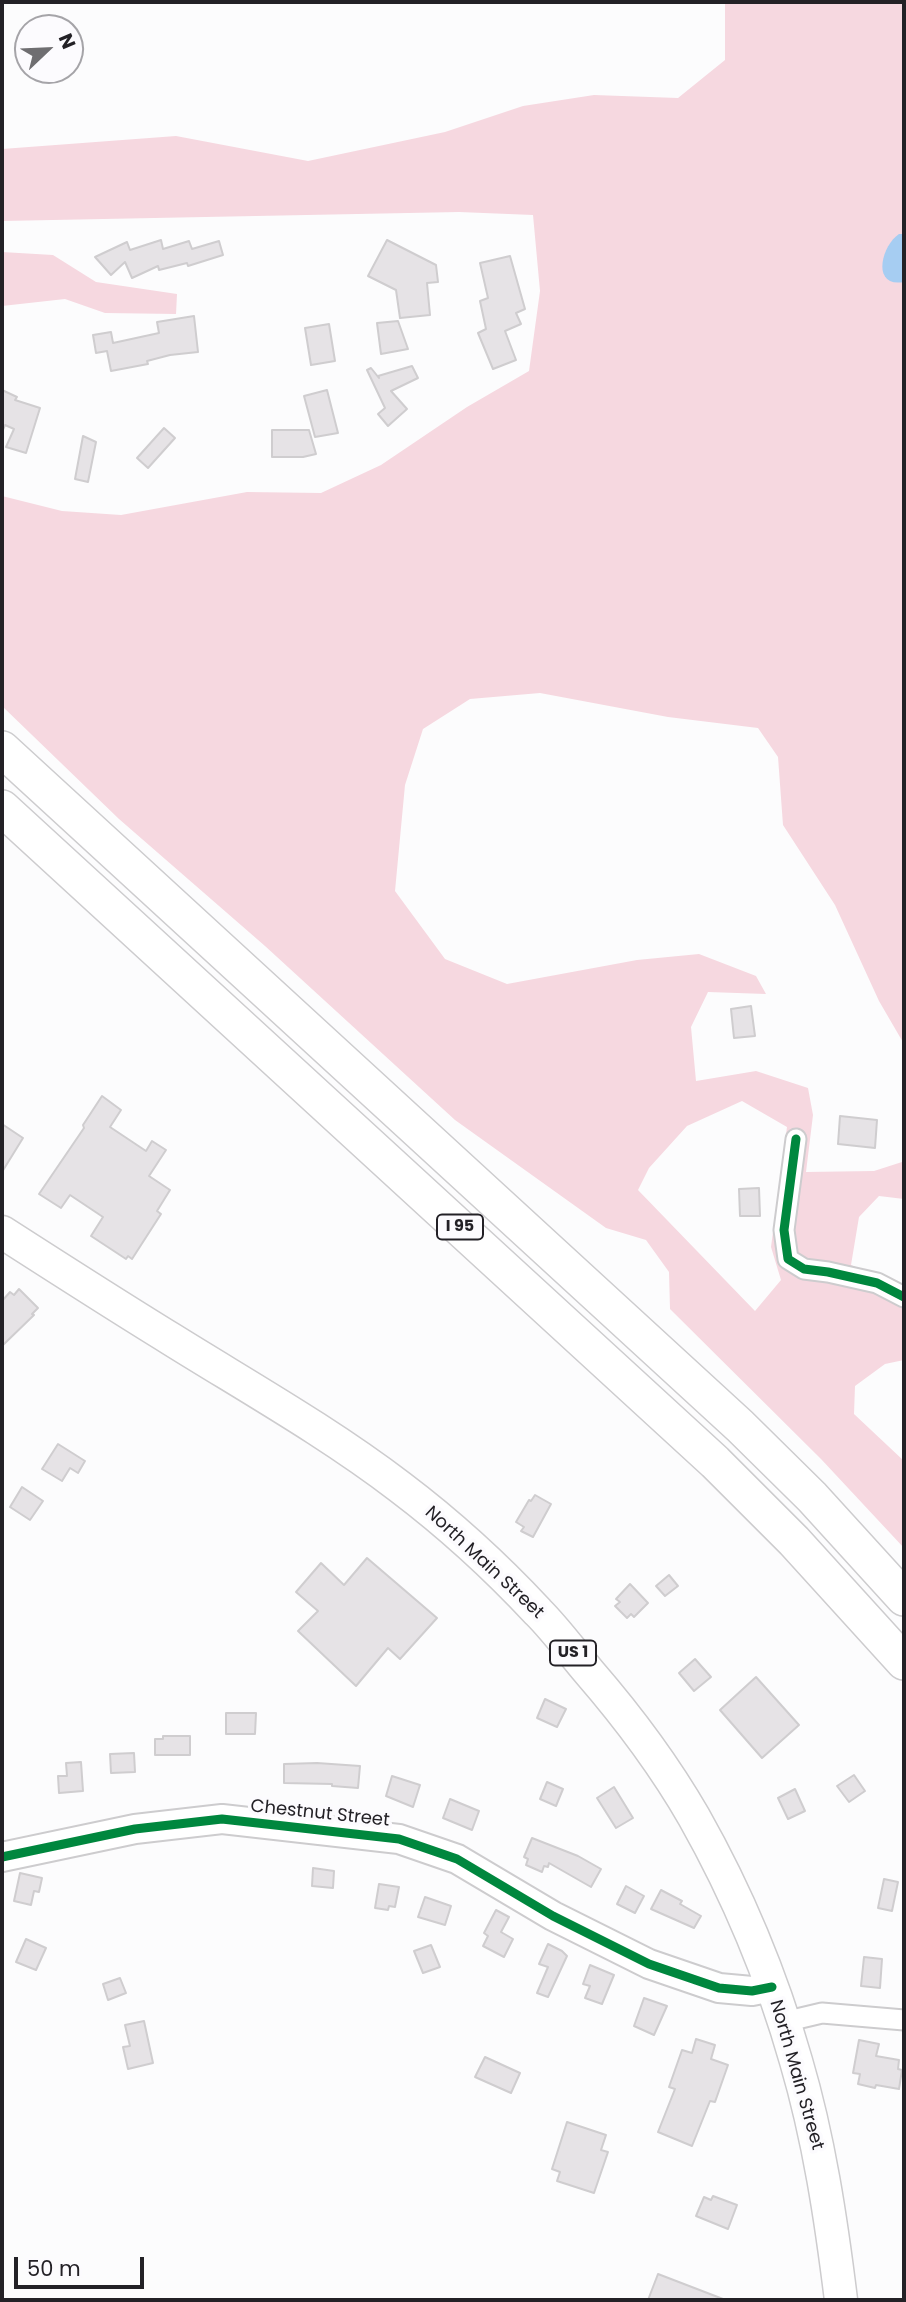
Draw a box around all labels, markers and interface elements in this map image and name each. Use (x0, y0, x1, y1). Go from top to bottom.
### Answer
north arrow (14, 14, 84, 84)
text: N (52, 30, 82, 53)
road number: I 95 (437, 1214, 483, 1240)
street label: North Main Street (420, 1502, 548, 1624)
road number: US 1 (550, 1640, 596, 1666)
street label: Chestnut Street (249, 1796, 391, 1832)
street label: North Main Street (764, 1998, 828, 2152)
scale bar (18, 2242, 147, 2286)
text: 50 m (27, 2254, 81, 2283)

